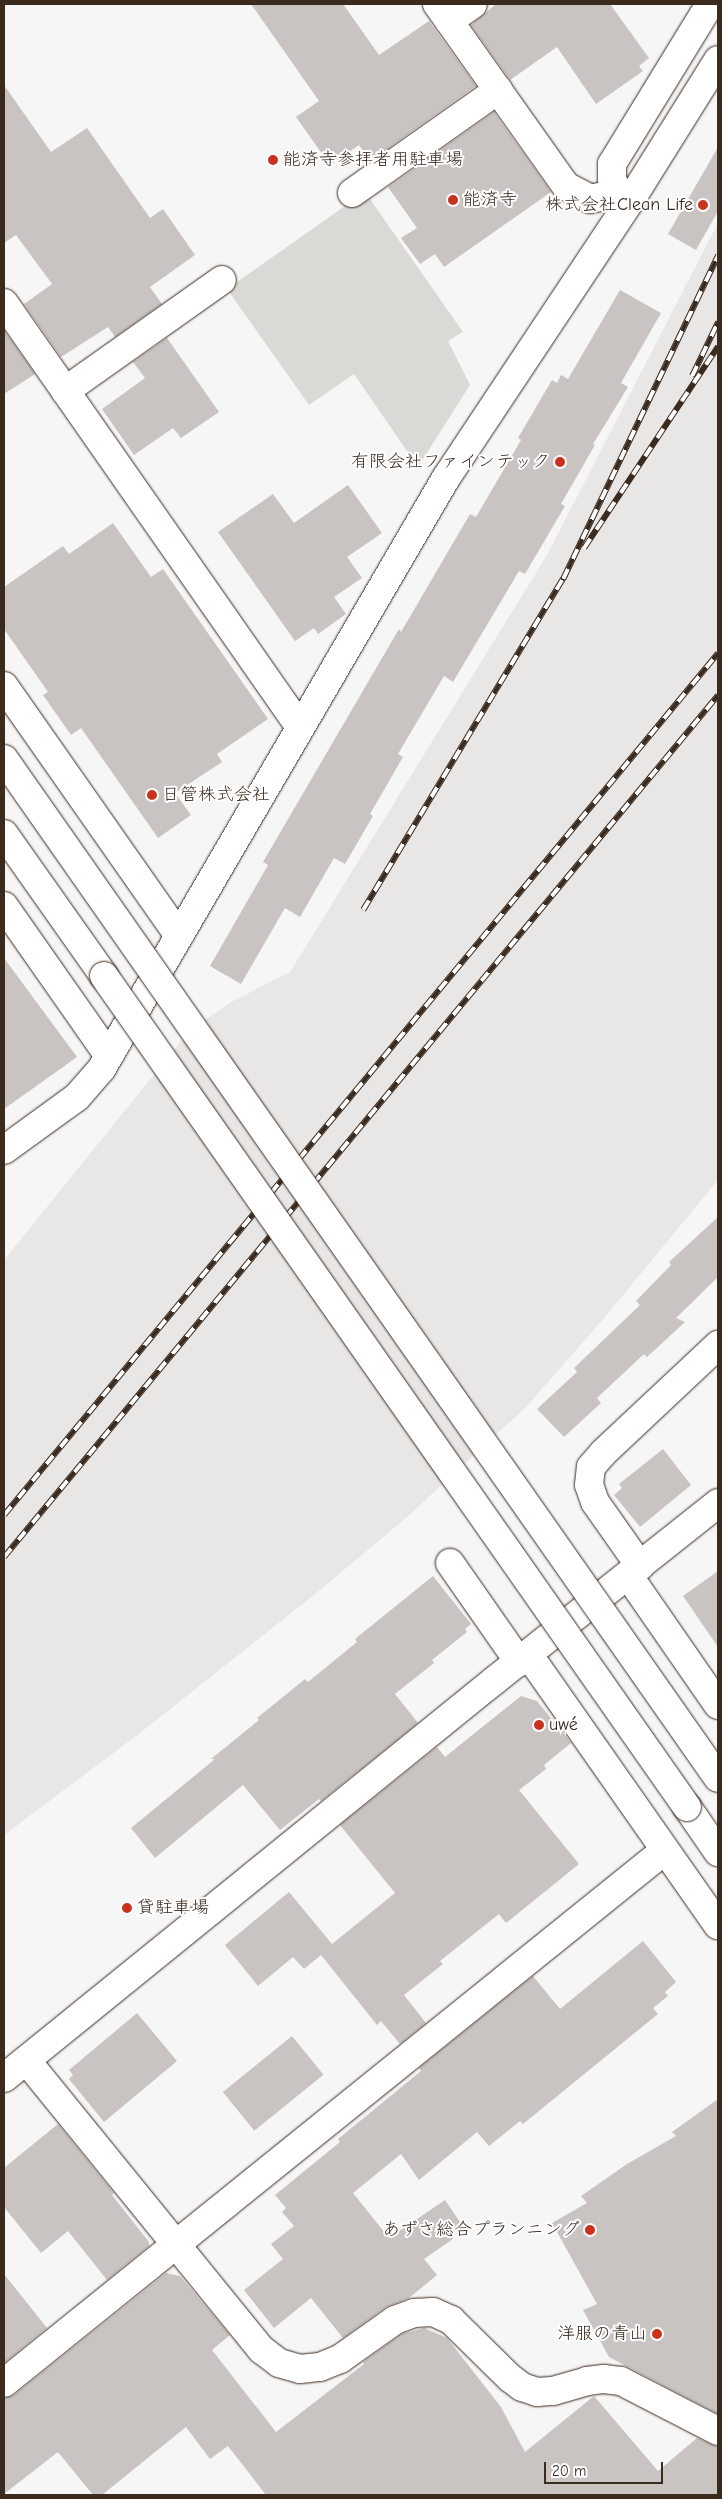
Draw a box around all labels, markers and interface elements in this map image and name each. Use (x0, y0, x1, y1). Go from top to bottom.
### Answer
place label: 能済寺参拝者用駐車場 (283, 149, 463, 171)
marker: 能済寺参拝者用駐車場 (267, 154, 279, 166)
place label: 能済寺 (463, 189, 517, 211)
marker: 能済寺 (447, 194, 459, 206)
place label: 株式会社Clean Life (545, 194, 693, 216)
marker: 株式会社Clean Life (697, 199, 709, 211)
place label: 有限会社ファインテック (352, 451, 550, 473)
marker: 有限会社ファインテック (554, 456, 566, 468)
place label: 日管株式会社 (162, 784, 270, 806)
marker: 日管株式会社 (146, 789, 158, 801)
place label: uwé (549, 1714, 578, 1736)
marker: uwé (533, 1719, 545, 1731)
place label: 貸駐車場 (137, 1897, 209, 1919)
marker: 貸駐車場 (121, 1902, 133, 1914)
place label: あずさ総合プランニング (382, 2219, 580, 2241)
marker: あずさ総合プランニング (584, 2224, 596, 2236)
place label: 洋服の青山 (557, 2323, 647, 2345)
marker: 洋服の青山 (651, 2328, 663, 2340)
scale bar (547, 2452, 666, 2484)
text: 20 m (552, 2462, 586, 2480)

